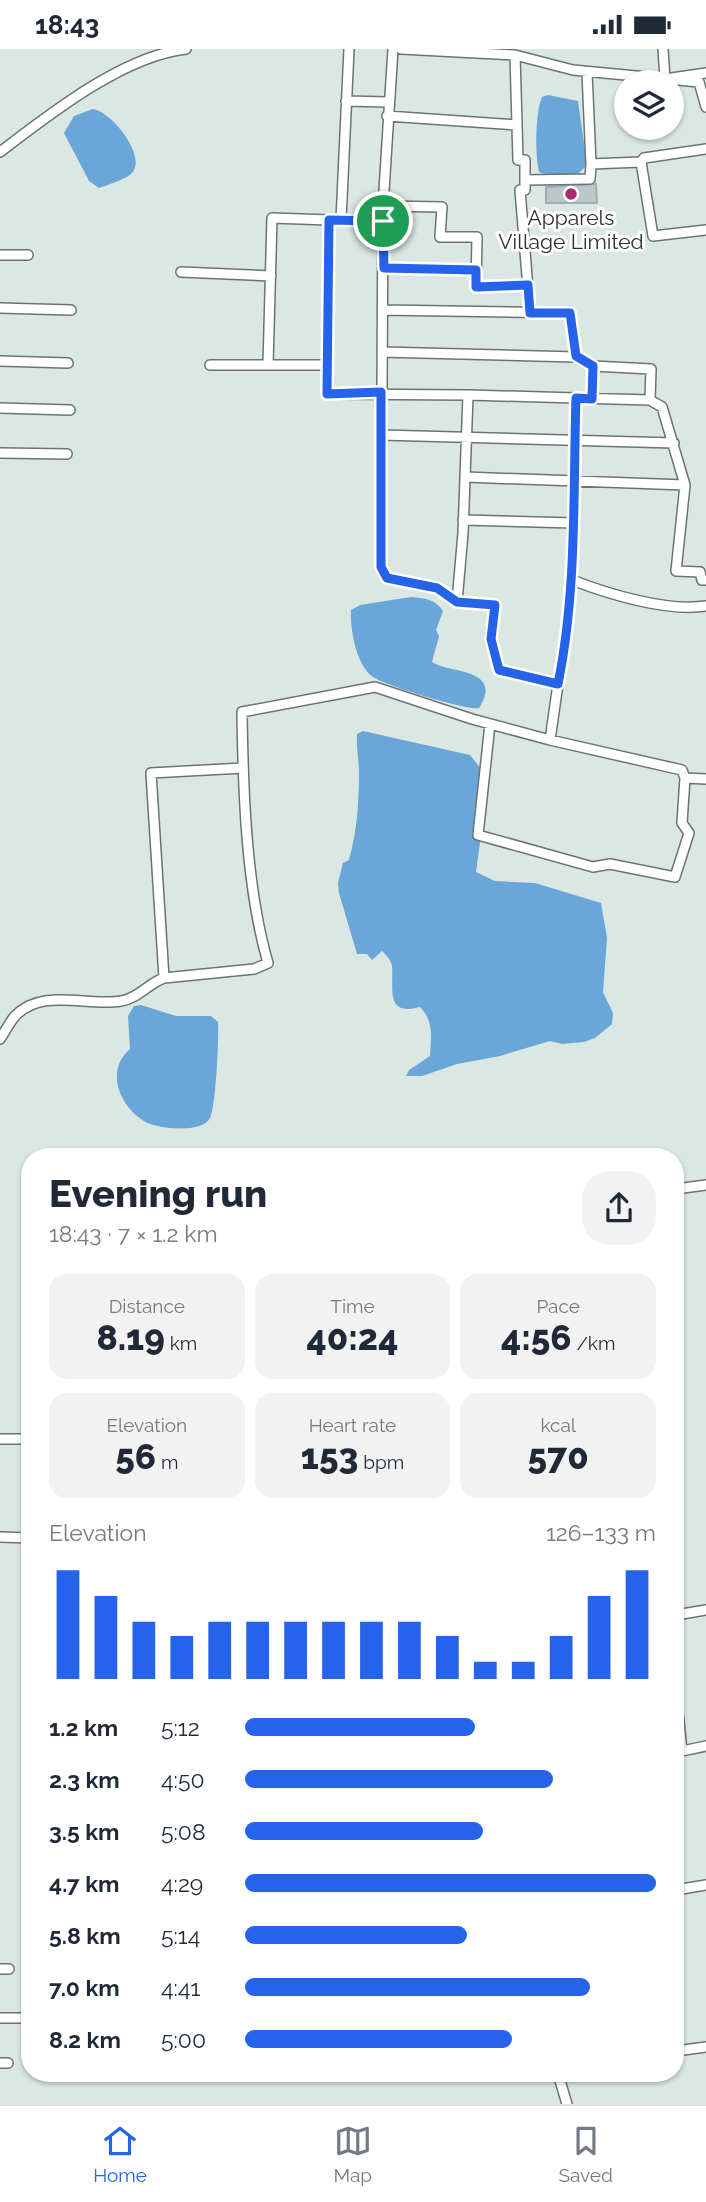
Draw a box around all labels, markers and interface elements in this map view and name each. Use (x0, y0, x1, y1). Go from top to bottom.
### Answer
text: 18:43 (35, 10, 99, 40)
map controls (614, 70, 684, 140)
button: layers (614, 70, 684, 140)
marker: Apparels Village Limited (563, 186, 579, 202)
pin (353, 191, 413, 251)
icon: arrive (364, 202, 402, 240)
place label: Apparels Village Limited (498, 205, 644, 254)
text: Evening run (49, 1171, 267, 1216)
button: share (582, 1171, 656, 1245)
text: 18:43 · 7 × 1.2 km (49, 1220, 218, 1247)
text: Distance (109, 1295, 185, 1317)
text: Time (330, 1295, 375, 1317)
text: Pace (536, 1295, 580, 1317)
text: 8.19 (96, 1317, 165, 1358)
text: 40:24 (307, 1317, 398, 1358)
text: 4:56 (501, 1317, 572, 1358)
text: km (165, 1332, 197, 1354)
text: /km (572, 1332, 615, 1354)
text: Elevation (106, 1414, 187, 1436)
text: Heart rate (309, 1414, 396, 1436)
text: kcal (540, 1414, 576, 1436)
text: 56 (115, 1436, 156, 1477)
text: 153 (301, 1436, 358, 1477)
text: 570 (528, 1436, 589, 1477)
text: m (156, 1451, 178, 1473)
text: bpm (358, 1451, 404, 1473)
text: Elevation (49, 1519, 147, 1546)
text: 126–133 m (546, 1519, 656, 1546)
text: 1.2 km (49, 1714, 118, 1741)
text: 5:12 (161, 1714, 200, 1741)
text: 2.3 km (49, 1766, 120, 1793)
text: 4:50 (161, 1766, 205, 1793)
text: 3.5 km (49, 1818, 120, 1845)
text: 5:08 (161, 1818, 206, 1845)
text: 4.7 km (49, 1870, 120, 1897)
text: 4:29 (161, 1870, 203, 1897)
text: 5.8 km (49, 1922, 121, 1949)
text: 5:14 (161, 1922, 200, 1949)
text: 7.0 km (49, 1974, 120, 2001)
text: 4:41 (161, 1974, 200, 2001)
text: 8.2 km (49, 2026, 121, 2053)
text: 5:00 (161, 2026, 206, 2053)
tab: Home (93, 2122, 147, 2186)
tab: Map (333, 2122, 372, 2186)
tab: Saved (558, 2122, 613, 2186)

